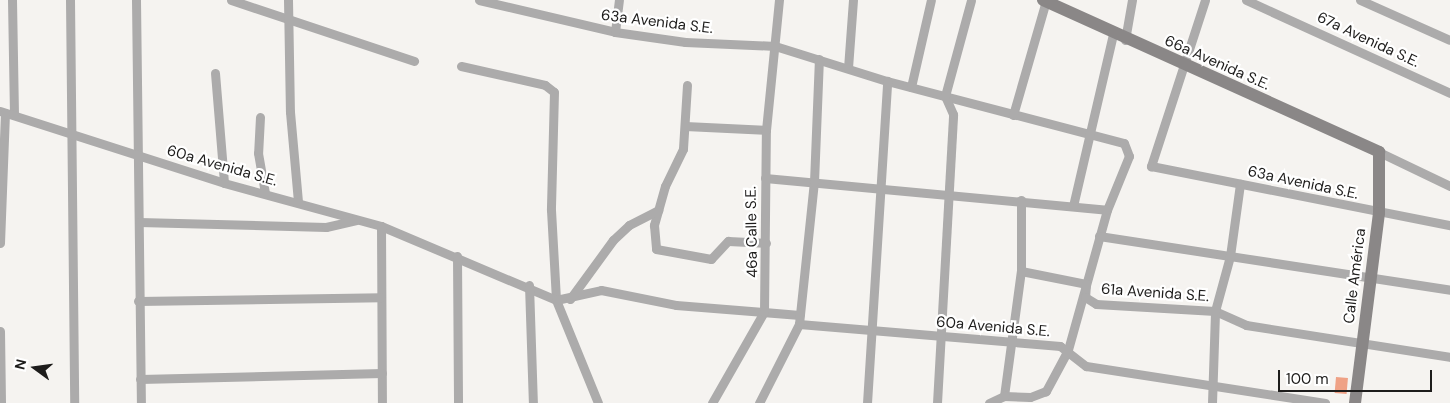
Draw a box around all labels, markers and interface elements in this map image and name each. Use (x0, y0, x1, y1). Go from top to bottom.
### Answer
street label: 63a Avenida S.E. (600, 6, 714, 38)
street label: 67a Avenida S.E. (1314, 8, 1422, 72)
street label: 66a Avenida S.E. (1162, 32, 1272, 94)
street label: 60a Avenida S.E. (165, 142, 279, 190)
street label: 63a Avenida S.E. (1246, 162, 1360, 204)
street label: 46a Calle S.E. (742, 186, 762, 278)
street label: Calle América (1340, 227, 1370, 325)
street label: 61a Avenida S.E. (1100, 280, 1210, 306)
street label: 60a Avenida S.E. (935, 313, 1051, 341)
north arrow (10, 343, 60, 393)
text: N (10, 357, 30, 372)
scale bar (1280, 360, 1434, 392)
text: 100 m (1286, 369, 1329, 389)

